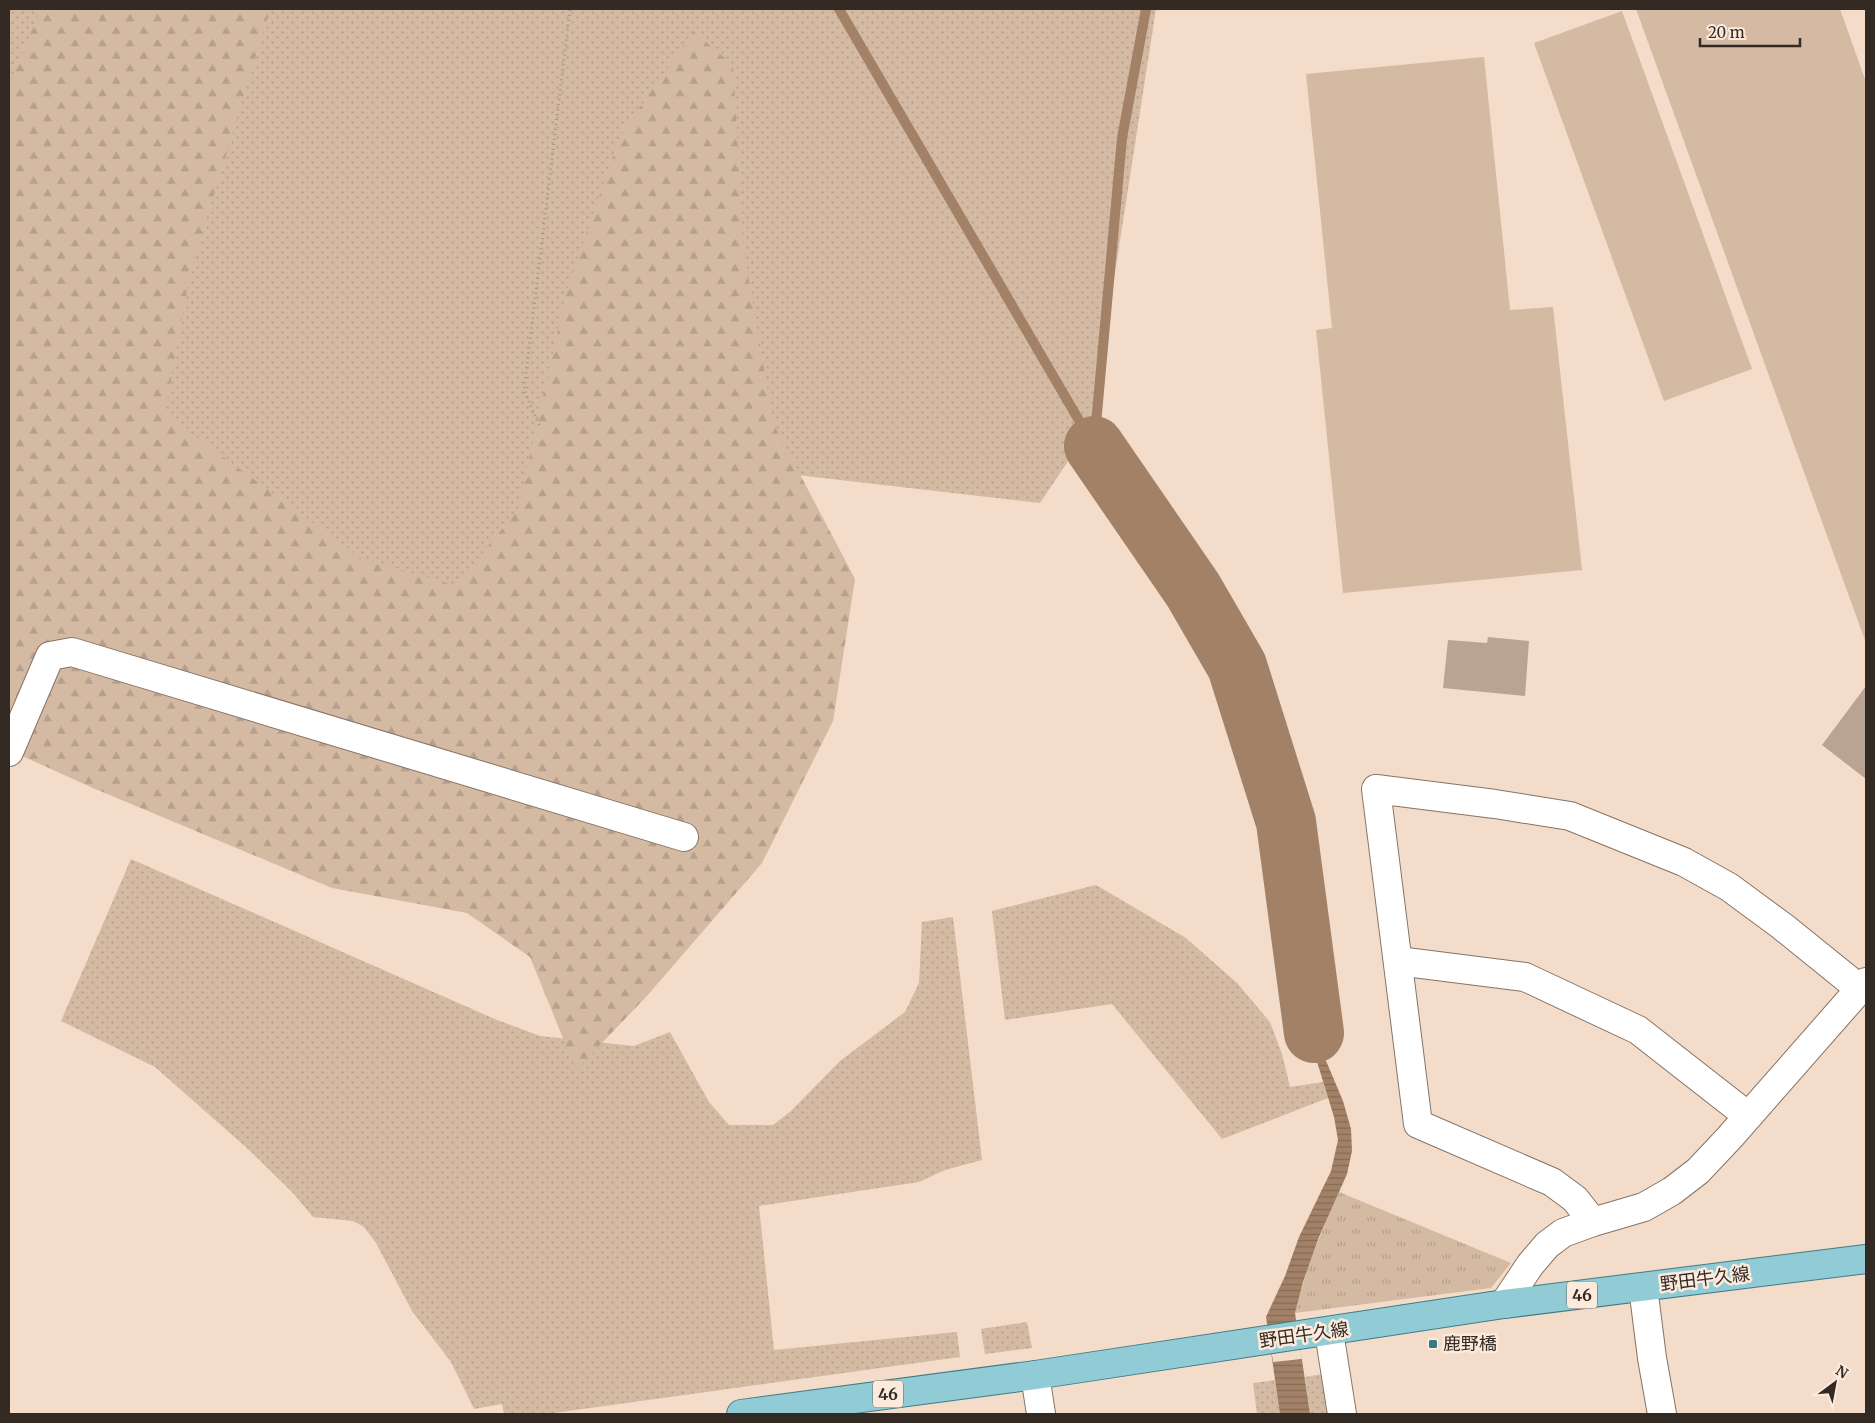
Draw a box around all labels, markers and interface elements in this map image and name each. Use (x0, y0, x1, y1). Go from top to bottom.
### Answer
scale bar (1700, 15, 1800, 47)
text: 20 m (1708, 23, 1745, 42)
street label: 野田牛久線 (1659, 1262, 1751, 1295)
road number: 46 (1567, 1282, 1597, 1308)
street label: 野田牛久線 (1258, 1317, 1350, 1352)
place label: 鹿野橋 (1443, 1332, 1497, 1355)
marker: 鹿野橋 (1427, 1338, 1439, 1350)
north arrow (1810, 1358, 1860, 1408)
text: N (1832, 1361, 1851, 1383)
road number: 46 (873, 1380, 903, 1408)

